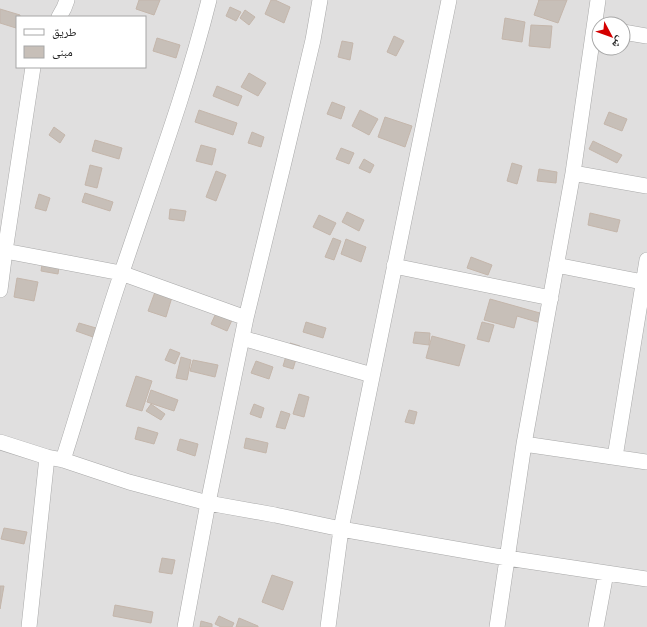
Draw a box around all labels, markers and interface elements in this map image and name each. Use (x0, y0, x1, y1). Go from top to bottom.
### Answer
legend (16, 16, 146, 68)
north arrow (591, 16, 631, 56)
text: طريق (52, 24, 77, 39)
text: ش (608, 33, 628, 52)
text: مبنى (52, 44, 73, 59)

